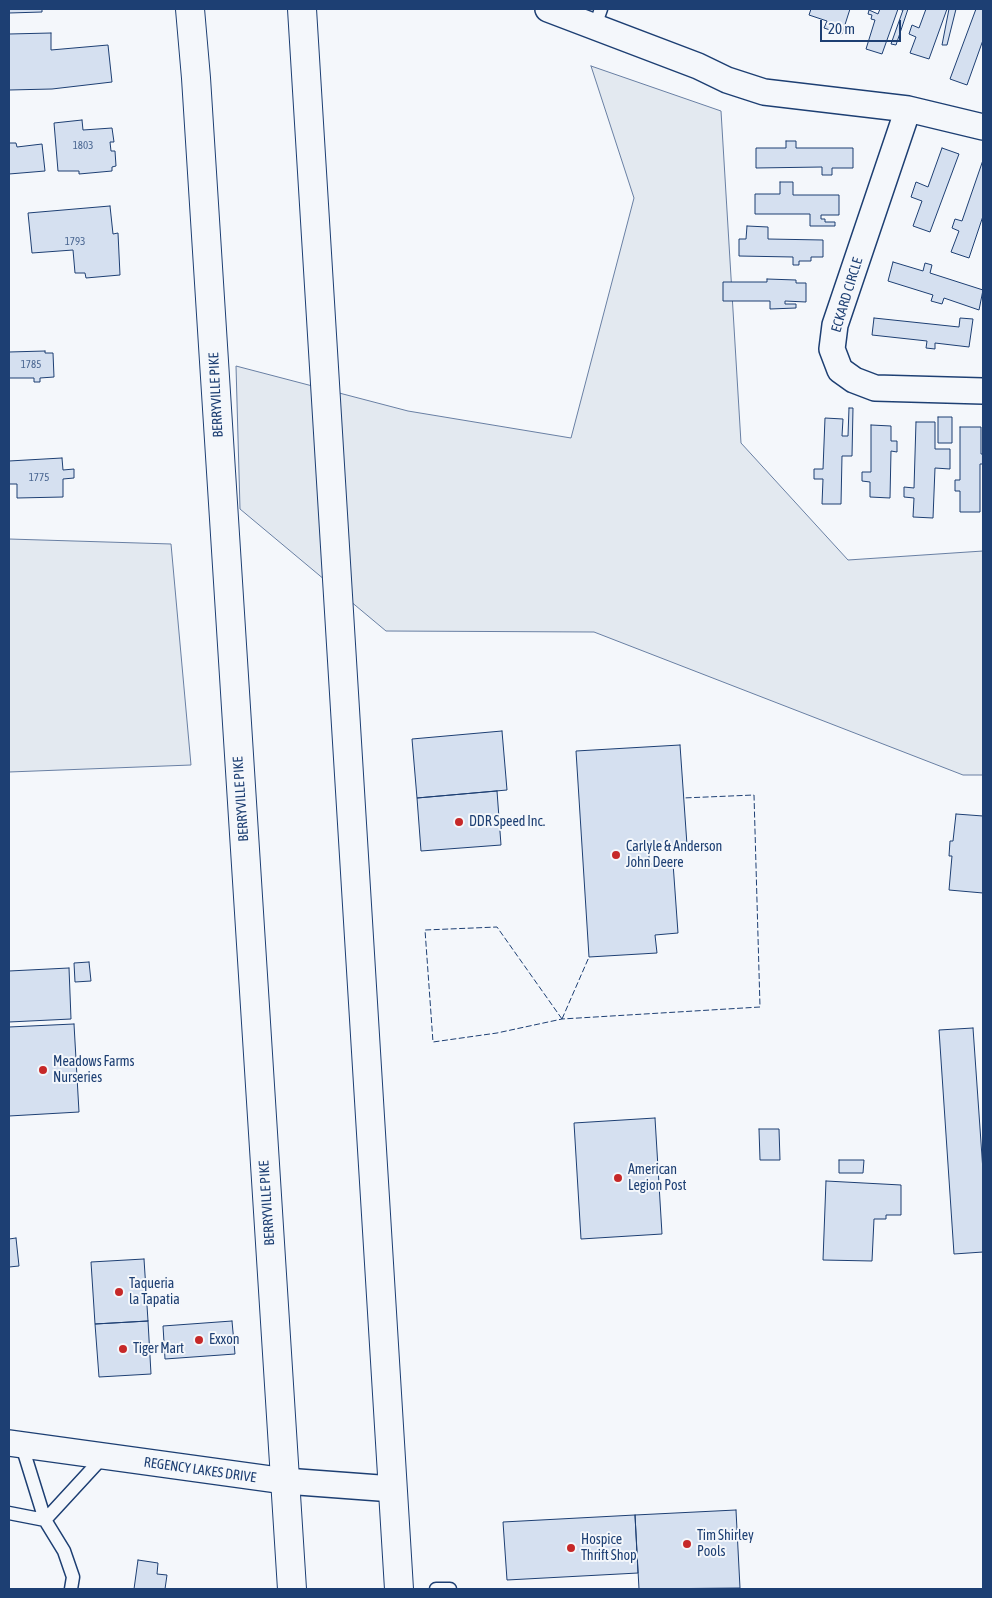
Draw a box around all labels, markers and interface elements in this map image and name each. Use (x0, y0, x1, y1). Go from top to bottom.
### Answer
scale bar (822, 10, 903, 42)
text: 20 m (828, 20, 855, 37)
house number: 1803 (73, 139, 93, 153)
house number: 1793 (65, 235, 85, 249)
street label: ECKARD CIRCLE (828, 256, 866, 334)
street label: BERRYVILLE PIKE (205, 352, 227, 438)
house number: 1785 (21, 358, 41, 372)
house number: 1775 (29, 471, 49, 485)
street label: BERRYVILLE PIKE (230, 756, 252, 842)
place label: DDR Speed Inc. (469, 814, 545, 830)
marker: DDR Speed Inc. (453, 816, 465, 828)
place label: Carlyle & Anderson John Deere (626, 839, 722, 872)
marker: Carlyle & Anderson John Deere (610, 849, 622, 861)
place label: Meadows Farms Nurseries (53, 1054, 135, 1086)
marker: Meadows Farms Nurseries (37, 1064, 49, 1076)
street label: BERRYVILLE PIKE (256, 1160, 278, 1246)
place label: American Legion Post (628, 1162, 687, 1194)
marker: American Legion Post (612, 1172, 624, 1184)
place label: Taqueria la Tapatia (129, 1276, 180, 1308)
marker: Taqueria la Tapatia (113, 1286, 125, 1298)
place label: Exxon (209, 1332, 240, 1348)
marker: Exxon (193, 1334, 205, 1346)
place label: Tiger Mart (133, 1341, 184, 1357)
marker: Tiger Mart (117, 1343, 129, 1355)
street label: REGENCY LAKES DRIVE (143, 1454, 257, 1486)
place label: Tim Shirley Pools (697, 1528, 754, 1560)
place label: Hospice Thrift Shop (581, 1532, 637, 1564)
marker: Tim Shirley Pools (681, 1538, 693, 1550)
marker: Hospice Thrift Shop (565, 1542, 577, 1554)

